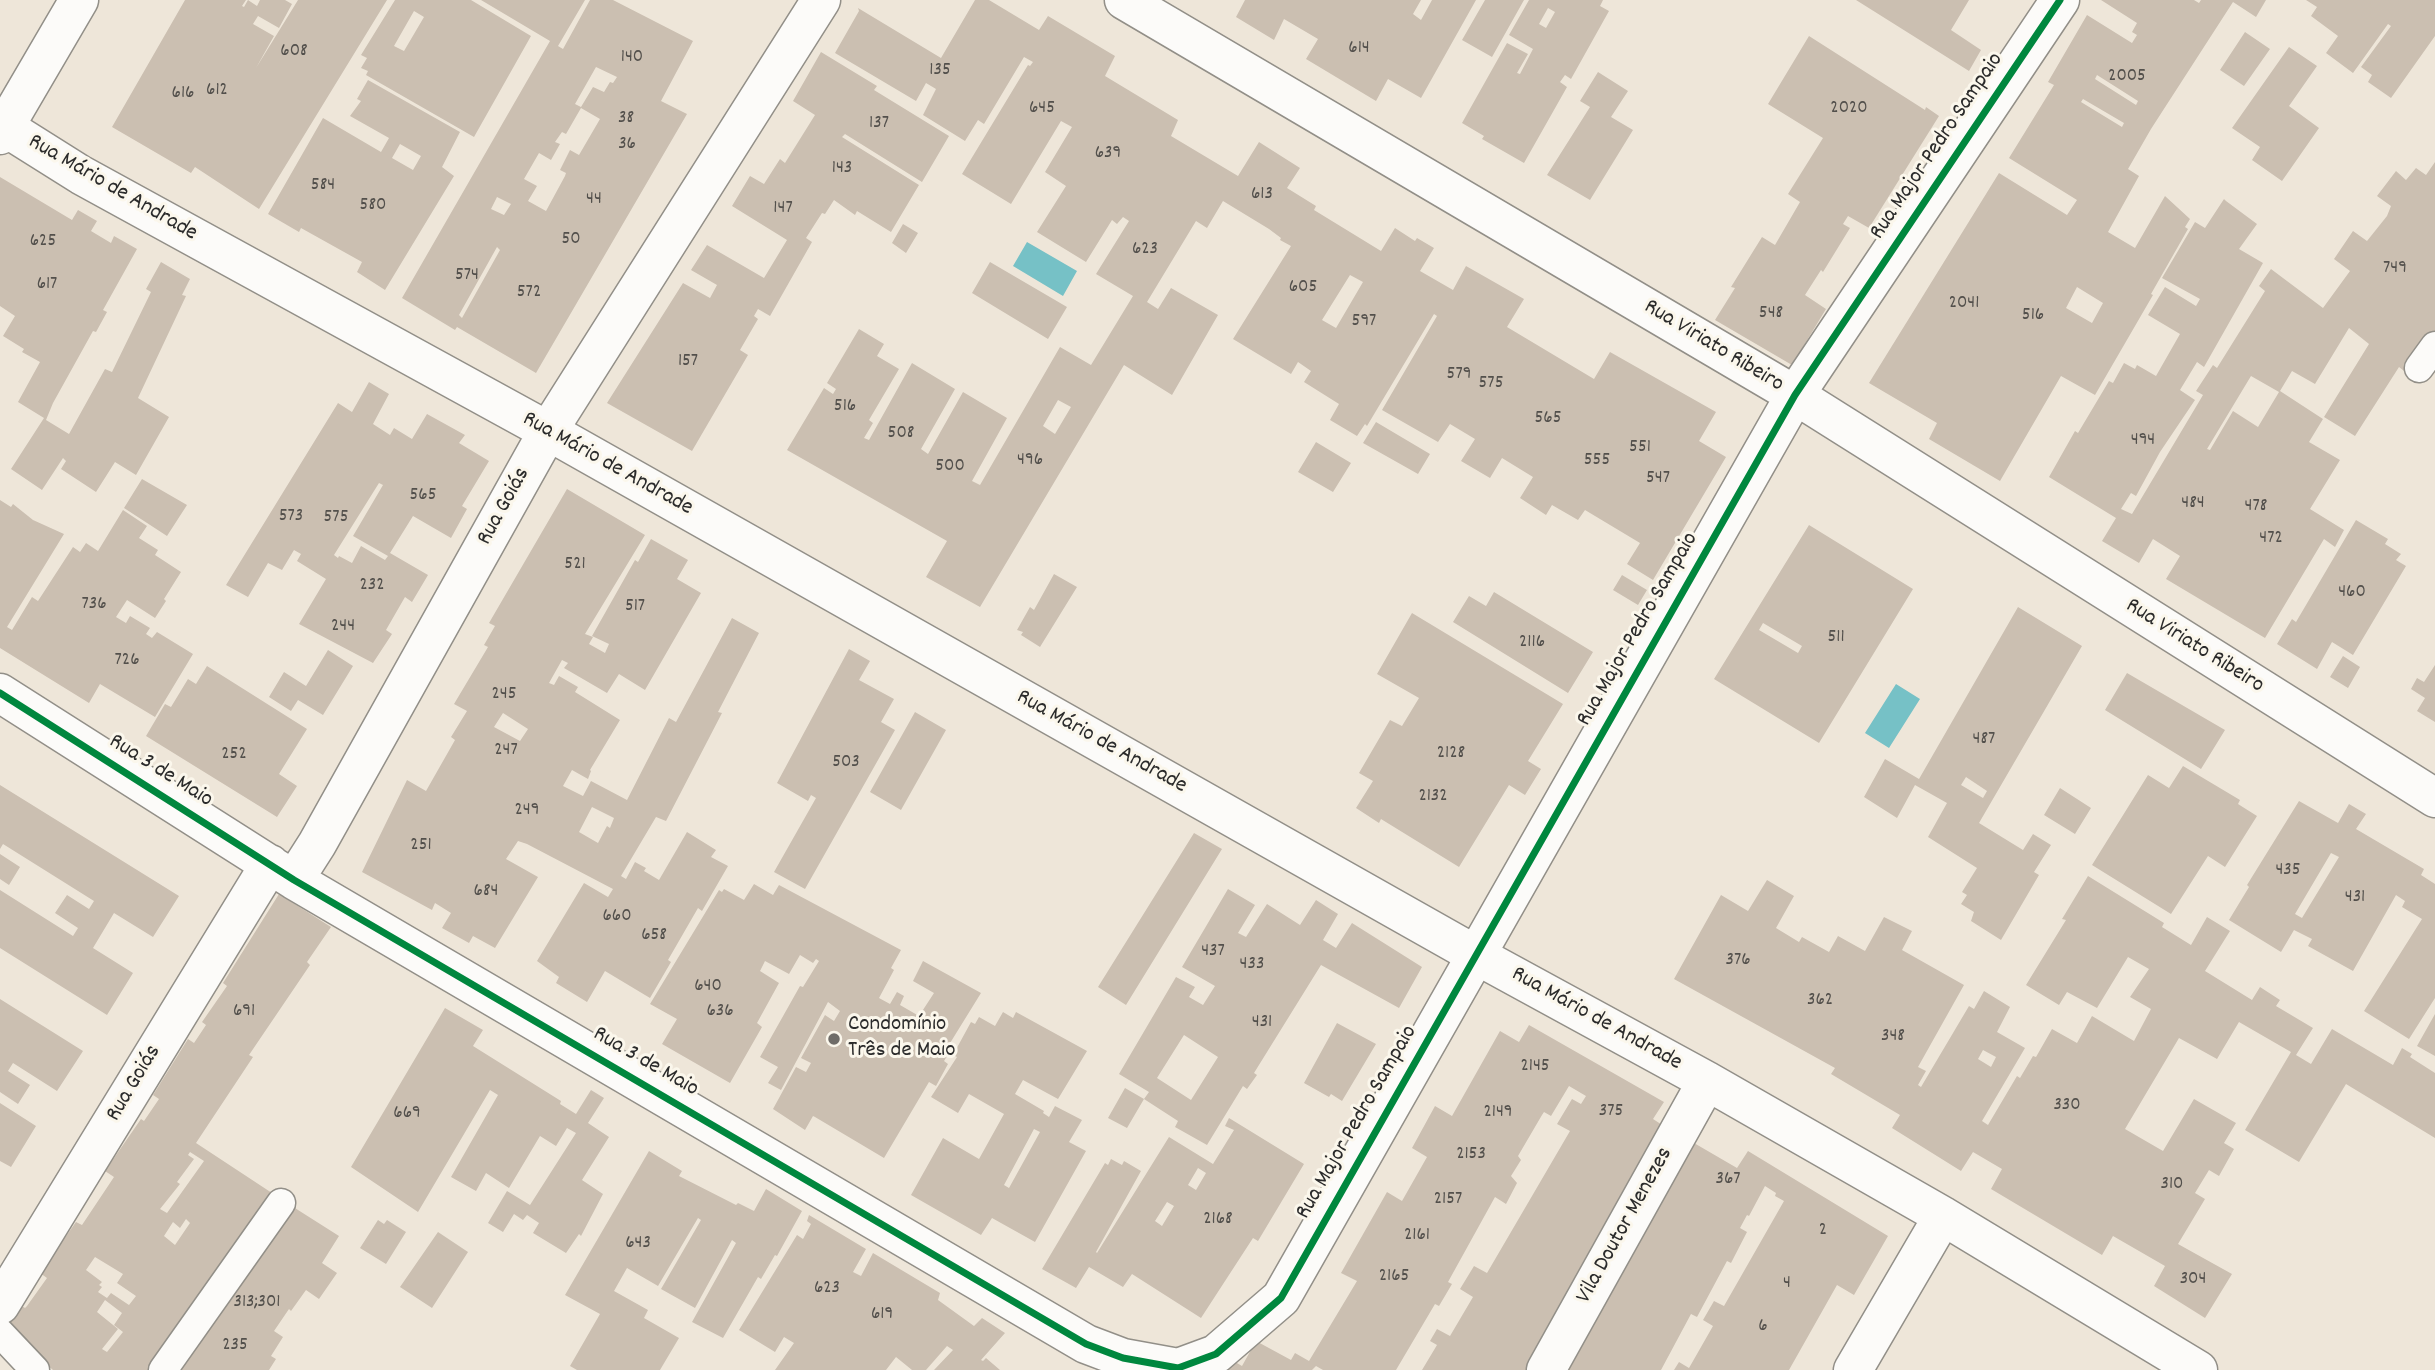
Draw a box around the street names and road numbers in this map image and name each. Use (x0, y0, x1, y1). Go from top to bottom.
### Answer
street label: Rua Major Pedro Sampaio (1865, 48, 2011, 246)
street label: Rua Mário de Andrade (23, 129, 201, 249)
street label: Rua Viriato Ribeiro (1638, 294, 1788, 400)
street label: Rua Mário de Andrade (517, 407, 697, 523)
street label: Rua Goiás (472, 463, 538, 551)
street label: Rua Major Pedro Sampaio (1572, 528, 1706, 732)
street label: Rua Viriato Ribeiro (2120, 593, 2268, 701)
street label: Rua Mário de Andrade (1011, 685, 1191, 801)
street label: Rua 3 de Maio (103, 729, 217, 815)
street label: Rua Mário de Andrade (1506, 962, 1686, 1078)
street label: Rua Major Pedro Sampaio (1291, 1021, 1425, 1225)
street label: Rua 3 de Maio (587, 1022, 703, 1104)
street label: Rua Goiás (101, 1041, 169, 1127)
street label: Vila Doutor Menezes (1572, 1143, 1680, 1309)

